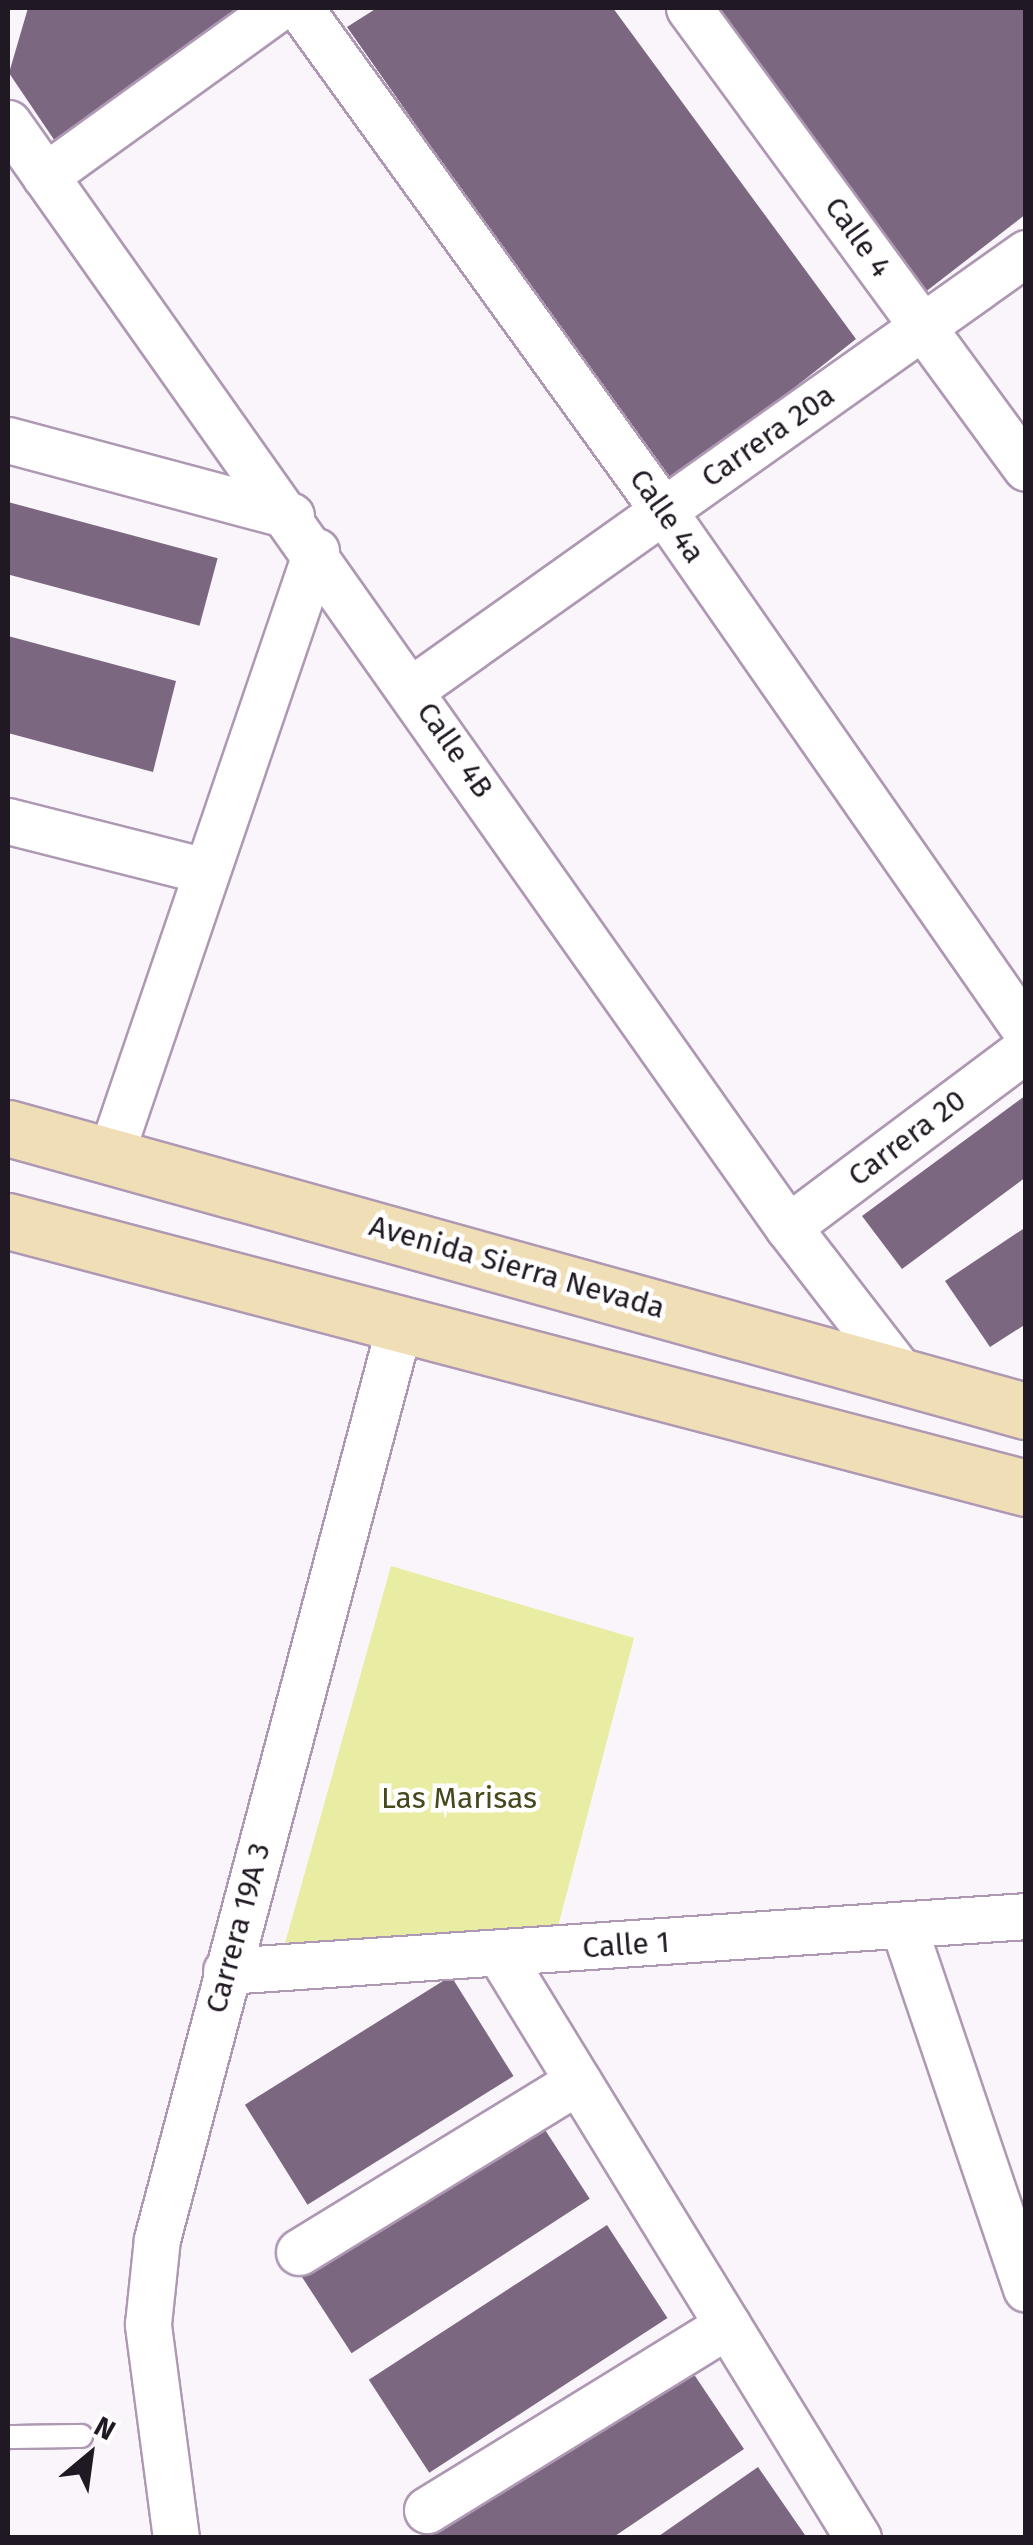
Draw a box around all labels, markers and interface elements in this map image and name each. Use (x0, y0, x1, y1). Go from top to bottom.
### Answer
street label: Calle 4 (817, 190, 899, 284)
street label: Carrera 20a (695, 377, 841, 495)
street label: Calle 4a (622, 462, 712, 570)
street label: Calle 4B (409, 695, 501, 805)
street label: Carrera 20 (841, 1082, 973, 1194)
street label: Avenida Sierra Nevada (365, 1208, 669, 1326)
park label: Las Marisas (381, 1780, 537, 1816)
street label: Carrera 19A 3 (198, 1839, 278, 2017)
street label: Calle 1 (581, 1924, 671, 1966)
north arrow (40, 2405, 140, 2505)
text: N (89, 2409, 121, 2447)

